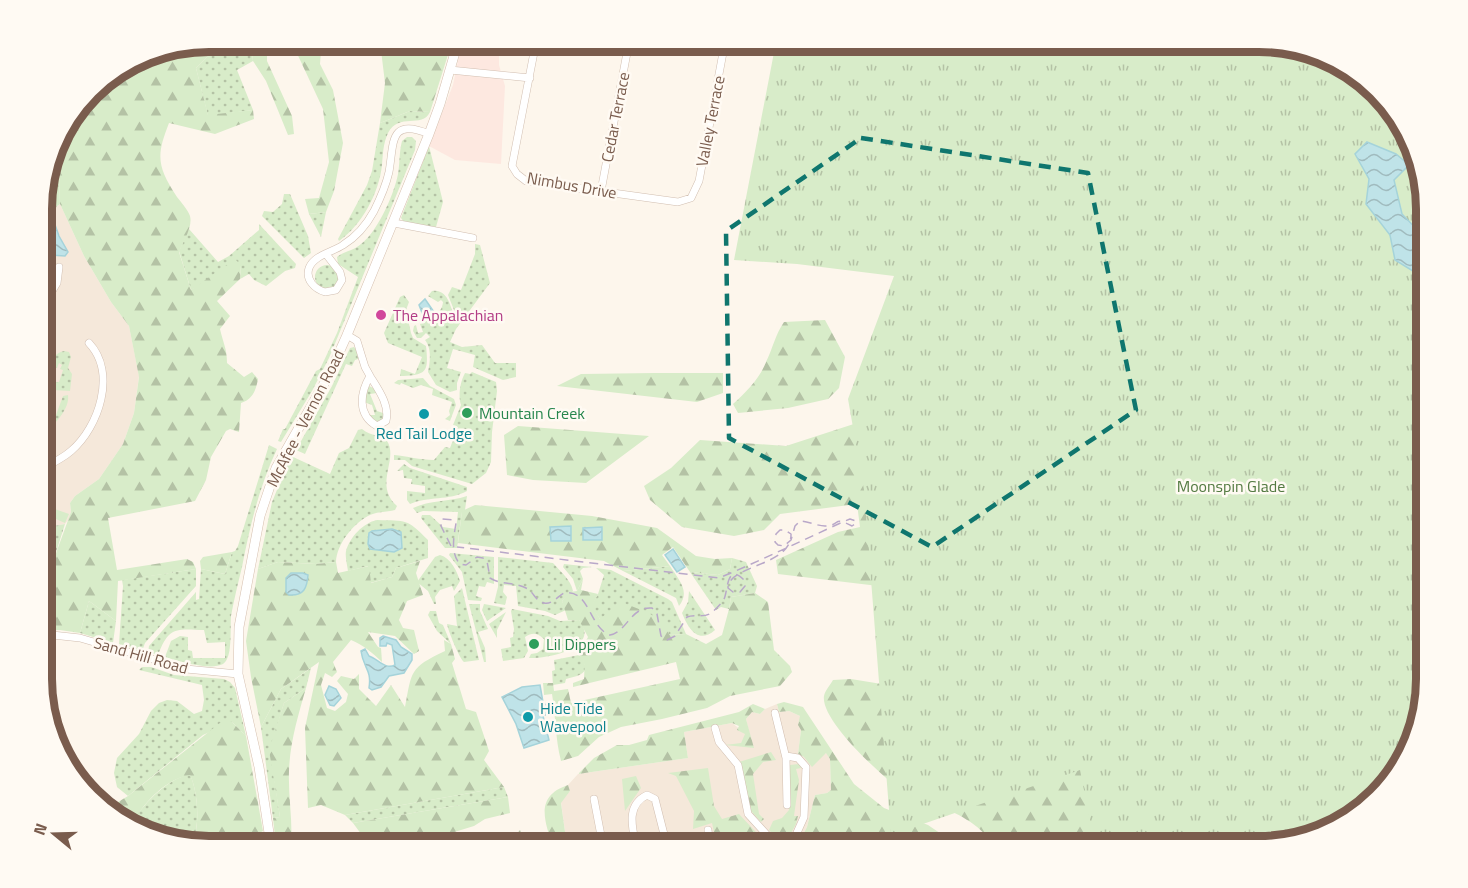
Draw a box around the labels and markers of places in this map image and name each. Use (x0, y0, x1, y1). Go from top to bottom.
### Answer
place label: The Appalachian (393, 303, 503, 327)
marker: The Appalachian (374, 308, 388, 322)
place label: Mountain Creek (479, 401, 585, 425)
marker: Mountain Creek (460, 406, 474, 420)
marker: Red Tail Lodge (417, 407, 431, 421)
place label: Red Tail Lodge (376, 421, 472, 445)
place label: Lil Dippers (546, 632, 616, 656)
marker: Lil Dippers (527, 637, 541, 651)
place label: Hide Tide Wavepool (540, 696, 607, 738)
marker: Hide Tide Wavepool (521, 710, 535, 724)

